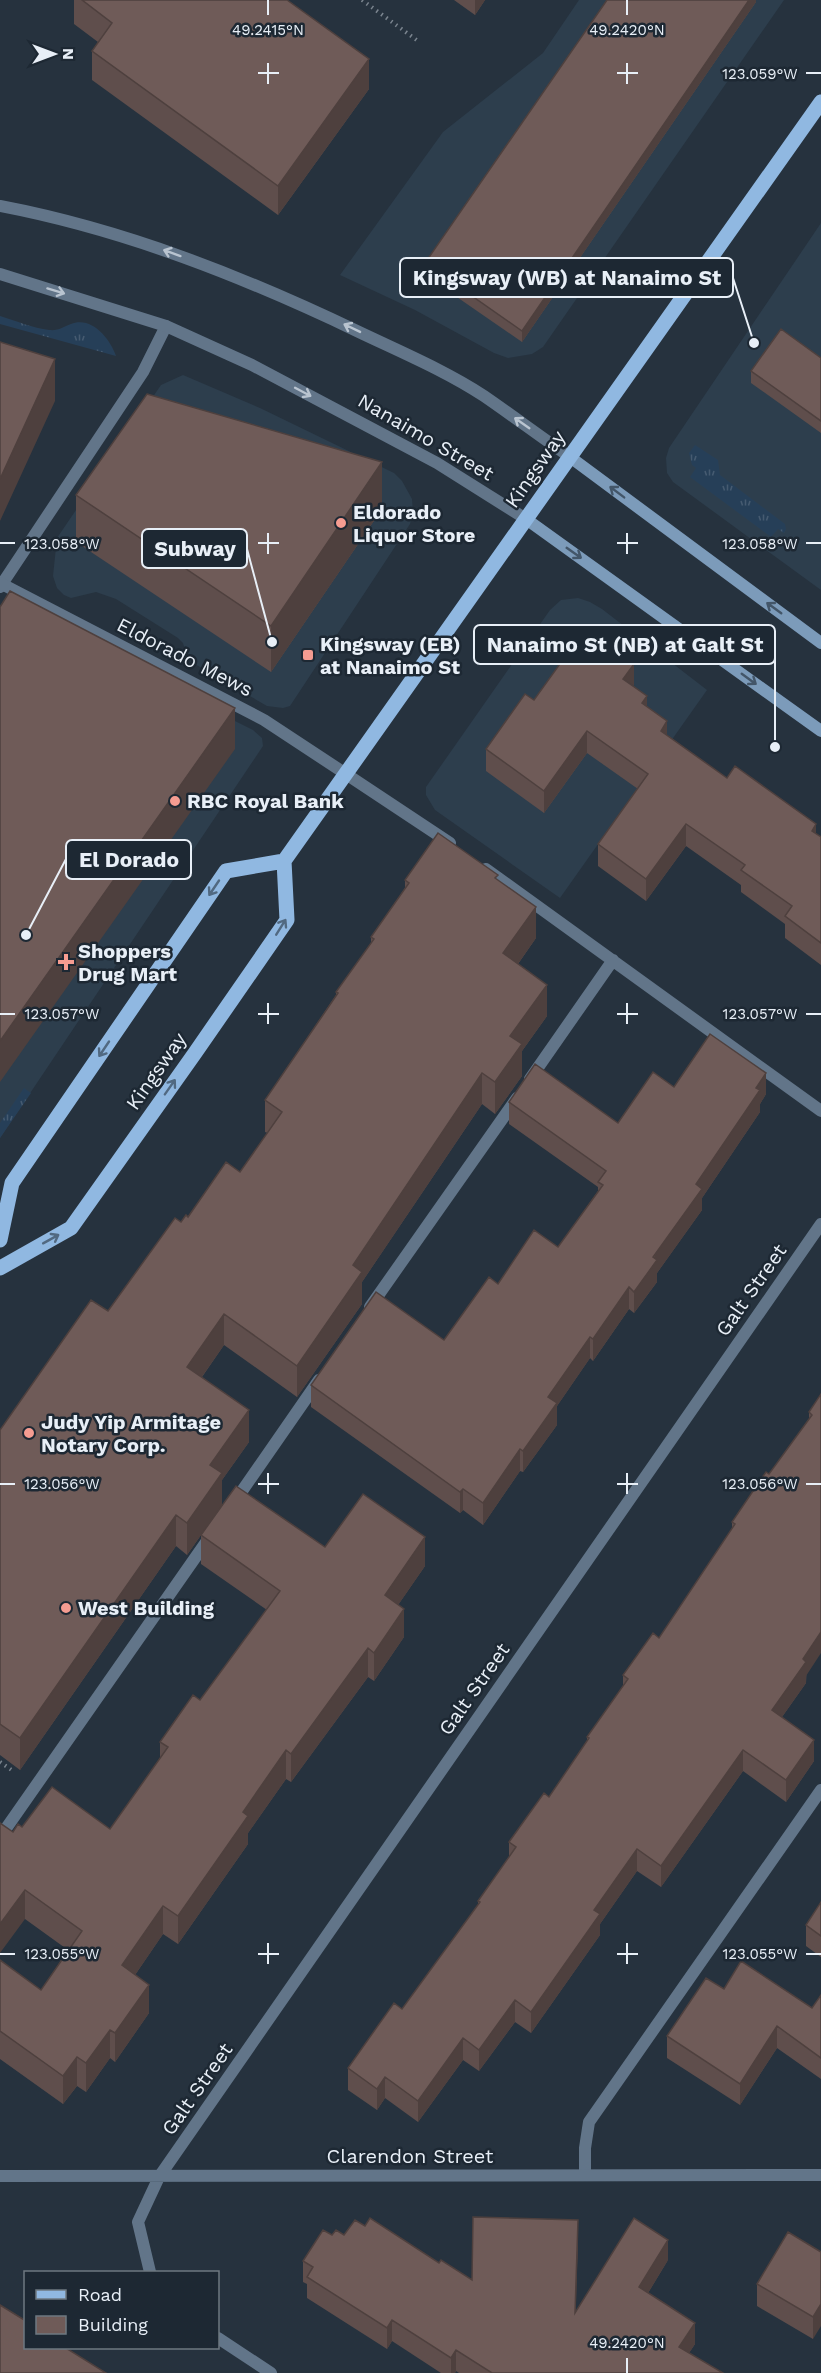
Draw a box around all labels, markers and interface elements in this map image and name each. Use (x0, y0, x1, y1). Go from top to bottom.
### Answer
text: 49.2415°N (232, 21, 304, 39)
text: 49.2420°N (589, 21, 665, 39)
north arrow (24, 24, 84, 84)
text: N (59, 48, 78, 60)
text: 123.059°W (722, 65, 798, 83)
one-way arrow (163, 246, 182, 257)
callout: Kingsway (WB) at Nanaimo St (400, 258, 733, 297)
text: Kingsway (WB) at Nanaimo St (413, 265, 721, 290)
one-way arrow (46, 286, 65, 297)
one-way arrow (343, 322, 361, 334)
one-way arrow (294, 387, 312, 398)
street label: Nanaimo Street (354, 388, 499, 486)
one-way arrow (514, 417, 530, 429)
street label: Kingsway (500, 425, 571, 512)
one-way arrow (609, 486, 625, 499)
place label: Eldorado Liquor Store (353, 500, 475, 547)
marker: Eldorado Liquor Store (334, 516, 348, 530)
callout: Subway (142, 529, 247, 568)
text: 123.058°W (24, 535, 100, 553)
text: 123.058°W (722, 535, 798, 553)
text: Subway (154, 536, 236, 561)
one-way arrow (565, 547, 581, 559)
one-way arrow (766, 602, 782, 614)
street label: Eldorado Mews (113, 612, 257, 702)
callout: Nanaimo St (NB) at Galt St (474, 625, 775, 664)
place label: Kingsway (EB) at Nanaimo St (320, 632, 461, 679)
text: Nanaimo St (NB) at Galt St (487, 632, 763, 657)
marker: Kingsway (EB) at Nanaimo St (301, 648, 315, 662)
one-way arrow (740, 673, 757, 685)
place label: RBC Royal Bank (187, 789, 344, 813)
marker: RBC Royal Bank (168, 794, 182, 808)
callout: El Dorado (66, 840, 191, 879)
text: El Dorado (79, 847, 179, 872)
one-way arrow (208, 879, 220, 896)
one-way arrow (276, 919, 288, 936)
place label: Shoppers Drug Mart (78, 939, 177, 986)
marker: Shoppers Drug Mart (59, 955, 73, 969)
text: 123.057°W (25, 1005, 99, 1023)
text: 123.057°W (723, 1005, 797, 1023)
street label: Kingsway (121, 1027, 192, 1114)
one-way arrow (98, 1040, 110, 1057)
one-way arrow (164, 1080, 176, 1096)
one-way arrow (42, 1233, 59, 1245)
street label: Galt Street (711, 1239, 792, 1341)
place label: Judy Yip Armitage Notary Corp. (41, 1410, 221, 1457)
marker: Judy Yip Armitage Notary Corp. (22, 1426, 36, 1440)
text: 123.056°W (24, 1475, 100, 1493)
text: 123.056°W (722, 1475, 798, 1493)
place label: West Building (78, 1596, 215, 1620)
marker: West Building (59, 1601, 73, 1615)
street label: Galt Street (434, 1638, 515, 1740)
text: 123.055°W (24, 1945, 100, 1963)
text: 123.055°W (722, 1945, 798, 1963)
street label: Galt Street (157, 2038, 238, 2140)
street label: Clarendon Street (327, 2144, 494, 2168)
legend (24, 2271, 219, 2349)
text: Road (78, 2284, 122, 2305)
text: Building (78, 2314, 148, 2335)
text: 49.2420°N (589, 2334, 665, 2352)

